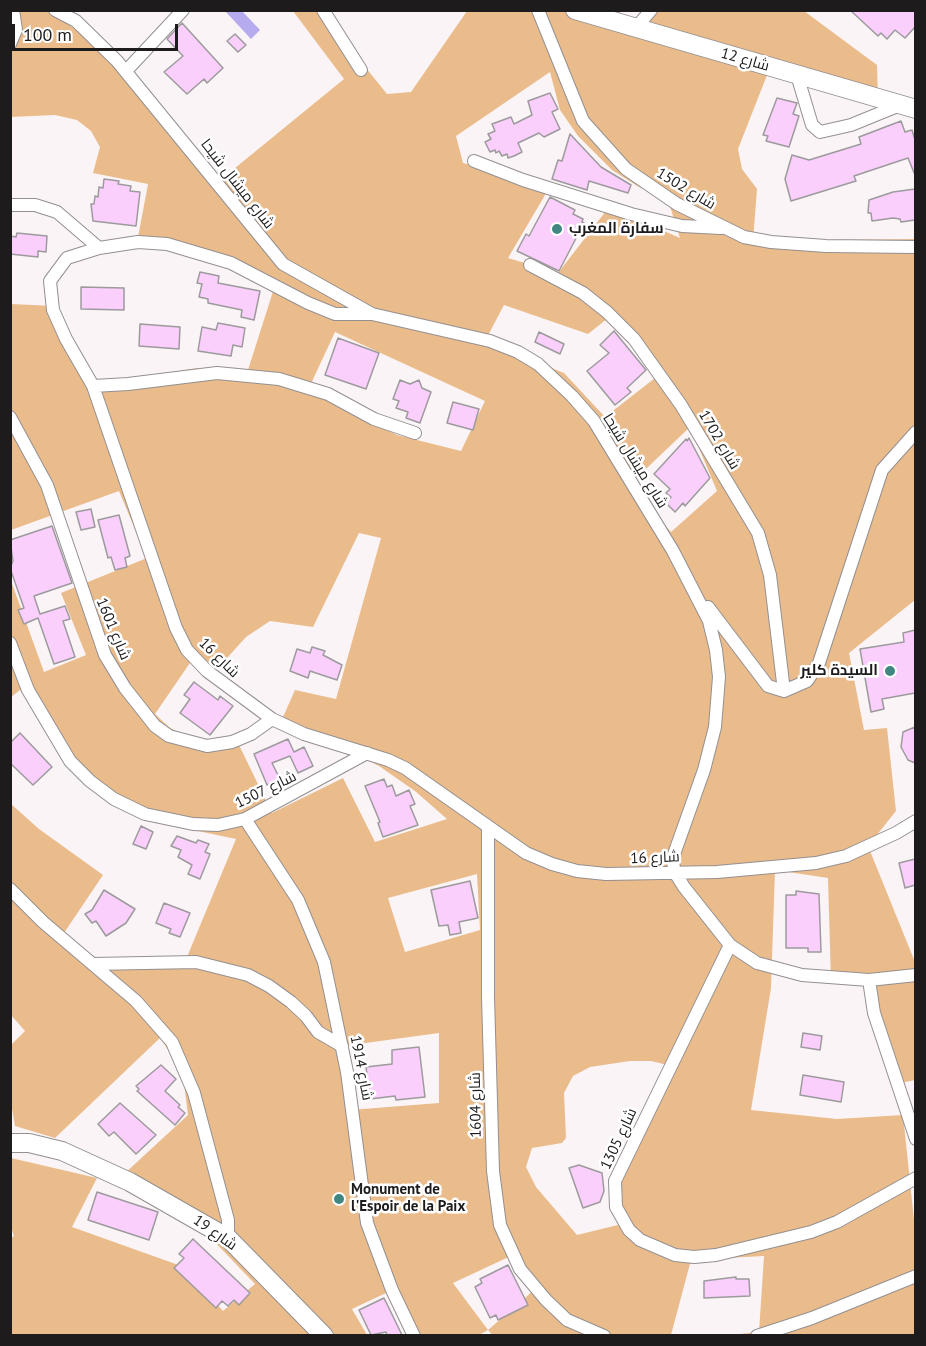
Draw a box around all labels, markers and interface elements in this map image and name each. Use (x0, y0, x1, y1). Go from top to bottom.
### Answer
scale bar (15, 12, 182, 50)
text: 100 m (23, 23, 72, 46)
street label: شارع 12 (719, 45, 771, 75)
street label: شارع ميشال شيحا (196, 136, 278, 232)
street label: شارع 1502 (653, 164, 719, 214)
place label: سفارة المغرب (569, 220, 664, 238)
marker: سفارة المغرب (550, 222, 564, 236)
street label: شارع 1702 (694, 407, 744, 473)
street label: شارع ميشال شيحا (599, 410, 671, 512)
street label: شارع 1601 (92, 595, 134, 663)
street label: شارع 16 (195, 634, 243, 682)
place label: السيدة كلير (801, 662, 878, 680)
marker: السيدة كلير (883, 664, 897, 678)
street label: شارع 1507 (233, 767, 299, 813)
street label: شارع 16 (630, 848, 680, 868)
street label: شارع 1914 (346, 1034, 376, 1102)
street label: شارع 1604 (466, 1072, 486, 1138)
street label: شارع 1305 (597, 1105, 641, 1173)
place label: Monument de l'Espoir de la Paix (351, 1181, 465, 1216)
marker: Monument de l'Espoir de la Paix (332, 1192, 346, 1206)
street label: شارع 19 (190, 1211, 240, 1255)

